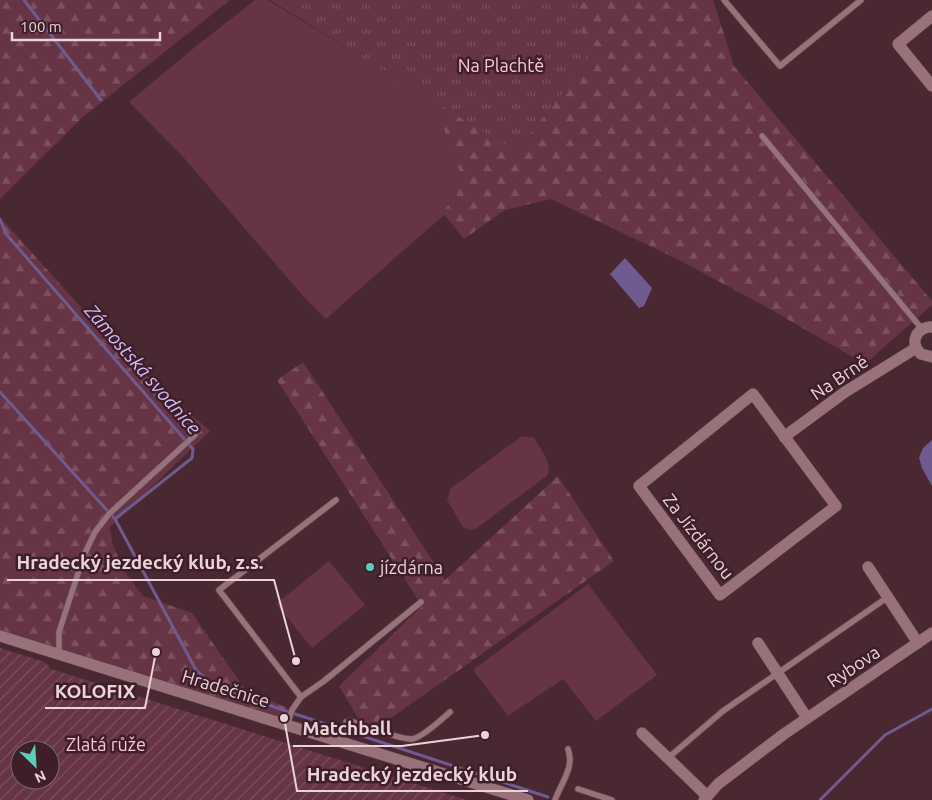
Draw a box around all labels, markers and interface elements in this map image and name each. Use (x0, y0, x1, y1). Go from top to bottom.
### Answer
scale bar (12, 10, 160, 42)
text: 100 m (20, 18, 62, 35)
park label: Na Plachtě (458, 55, 544, 75)
water label: Zámostská svodnice (80, 299, 206, 439)
street label: Na Brně (807, 351, 871, 403)
street label: Za Jízdárnou (660, 489, 738, 583)
callout: Hradecký jezdecký klub, z.s. (7, 546, 274, 580)
text: Hradecký jezdecký klub, z.s. (16, 551, 264, 573)
place label: jízdárna (378, 557, 443, 577)
marker: jízdárna (364, 561, 376, 573)
street label: Rybova (823, 641, 883, 691)
street label: Hradečnice (180, 665, 272, 711)
callout: KOLOFIX (45, 674, 145, 708)
text: KOLOFIX (55, 680, 136, 702)
callout: Matchball (293, 712, 402, 746)
text: Matchball (303, 717, 392, 739)
park label: Zlatá růže (66, 734, 146, 754)
north arrow (10, 740, 60, 790)
callout: Hradecký jezdecký klub (297, 757, 528, 791)
text: Hradecký jezdecký klub (307, 763, 517, 785)
text: N (32, 767, 49, 786)

